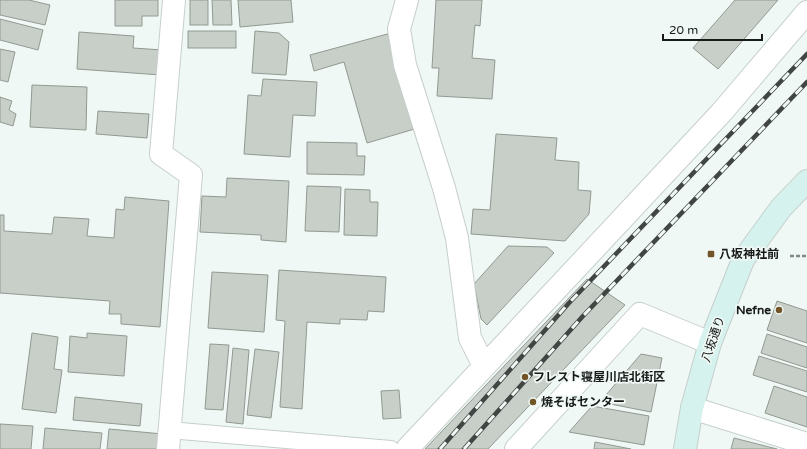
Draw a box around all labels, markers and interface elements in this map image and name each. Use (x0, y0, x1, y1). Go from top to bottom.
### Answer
scale bar (663, 16, 762, 42)
text: 20 m (669, 23, 698, 37)
place label: 八坂神社前 (719, 247, 779, 261)
marker: 八坂神社前 (706, 249, 716, 259)
place label: Nefne (736, 303, 771, 317)
marker: Nefne (774, 305, 784, 315)
street label: 八坂通り (699, 314, 727, 364)
place label: フレスト寝屋川店北街区 (533, 370, 665, 384)
marker: フレスト寝屋川店北街区 (520, 372, 530, 382)
place label: 焼そばセンター (541, 395, 625, 409)
marker: 焼そばセンター (528, 397, 538, 407)

